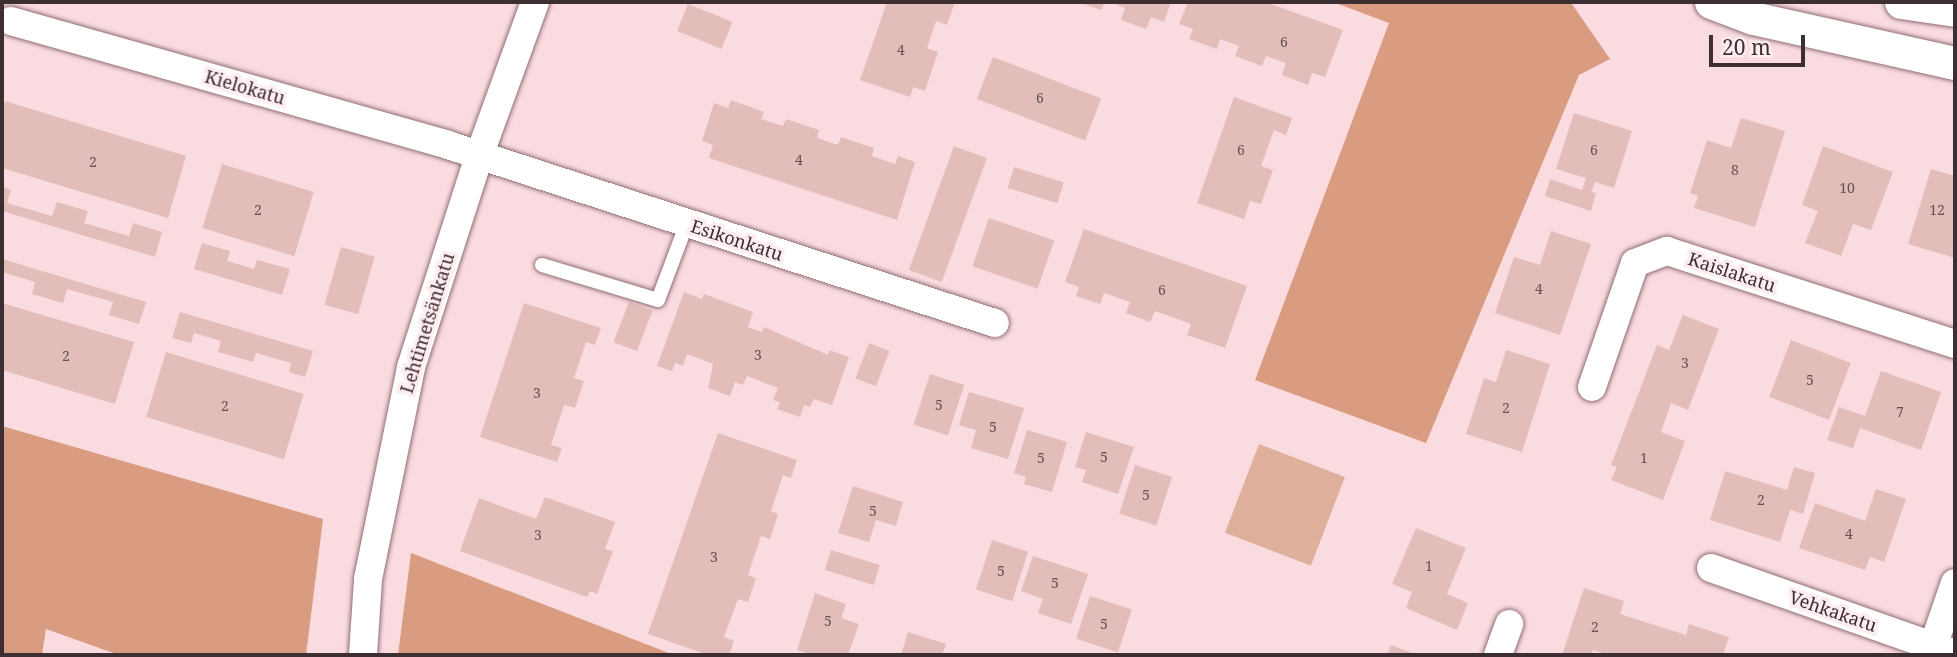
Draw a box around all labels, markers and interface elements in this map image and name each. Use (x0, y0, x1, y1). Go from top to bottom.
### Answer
scale bar (1712, 21, 1808, 65)
text: 20 m (1722, 33, 1771, 61)
house number: 6 (1280, 34, 1288, 50)
house number: 4 (897, 42, 905, 58)
street label: Kielokatu (202, 65, 288, 109)
house number: 6 (1036, 90, 1044, 106)
house number: 6 (1237, 142, 1245, 158)
house number: 6 (1590, 142, 1598, 158)
house number: 4 (795, 152, 803, 168)
house number: 2 (89, 154, 97, 170)
house number: 8 (1731, 162, 1739, 178)
house number: 10 (1839, 180, 1855, 196)
house number: 2 (254, 202, 262, 218)
house number: 12 (1929, 202, 1945, 218)
street label: Esikonkatu (688, 215, 786, 265)
street label: Kaislakatu (1686, 248, 1778, 296)
street label: Lehtimetsänkatu (395, 250, 459, 396)
house number: 4 (1535, 281, 1543, 297)
house number: 6 (1158, 282, 1166, 298)
house number: 3 (754, 347, 762, 363)
house number: 2 (62, 348, 70, 364)
house number: 3 (1681, 355, 1689, 371)
house number: 5 (1806, 372, 1814, 388)
house number: 3 (533, 385, 541, 401)
house number: 5 (935, 397, 943, 413)
house number: 2 (221, 398, 229, 414)
house number: 2 (1502, 400, 1510, 416)
house number: 7 (1896, 404, 1904, 420)
house number: 5 (989, 419, 997, 435)
house number: 5 (1100, 449, 1108, 465)
house number: 5 (1037, 450, 1045, 466)
house number: 1 (1640, 450, 1648, 466)
house number: 5 (1142, 487, 1150, 503)
house number: 2 (1757, 492, 1765, 508)
house number: 5 (869, 503, 877, 519)
house number: 4 (1845, 526, 1853, 542)
house number: 3 (534, 527, 542, 543)
house number: 3 (710, 549, 718, 565)
house number: 1 (1425, 558, 1433, 574)
house number: 5 (997, 563, 1005, 579)
house number: 5 (1051, 575, 1059, 591)
street label: Vehkakatu (1786, 586, 1880, 636)
house number: 5 (824, 613, 832, 629)
house number: 5 (1100, 616, 1108, 632)
house number: 2 (1591, 619, 1599, 635)

